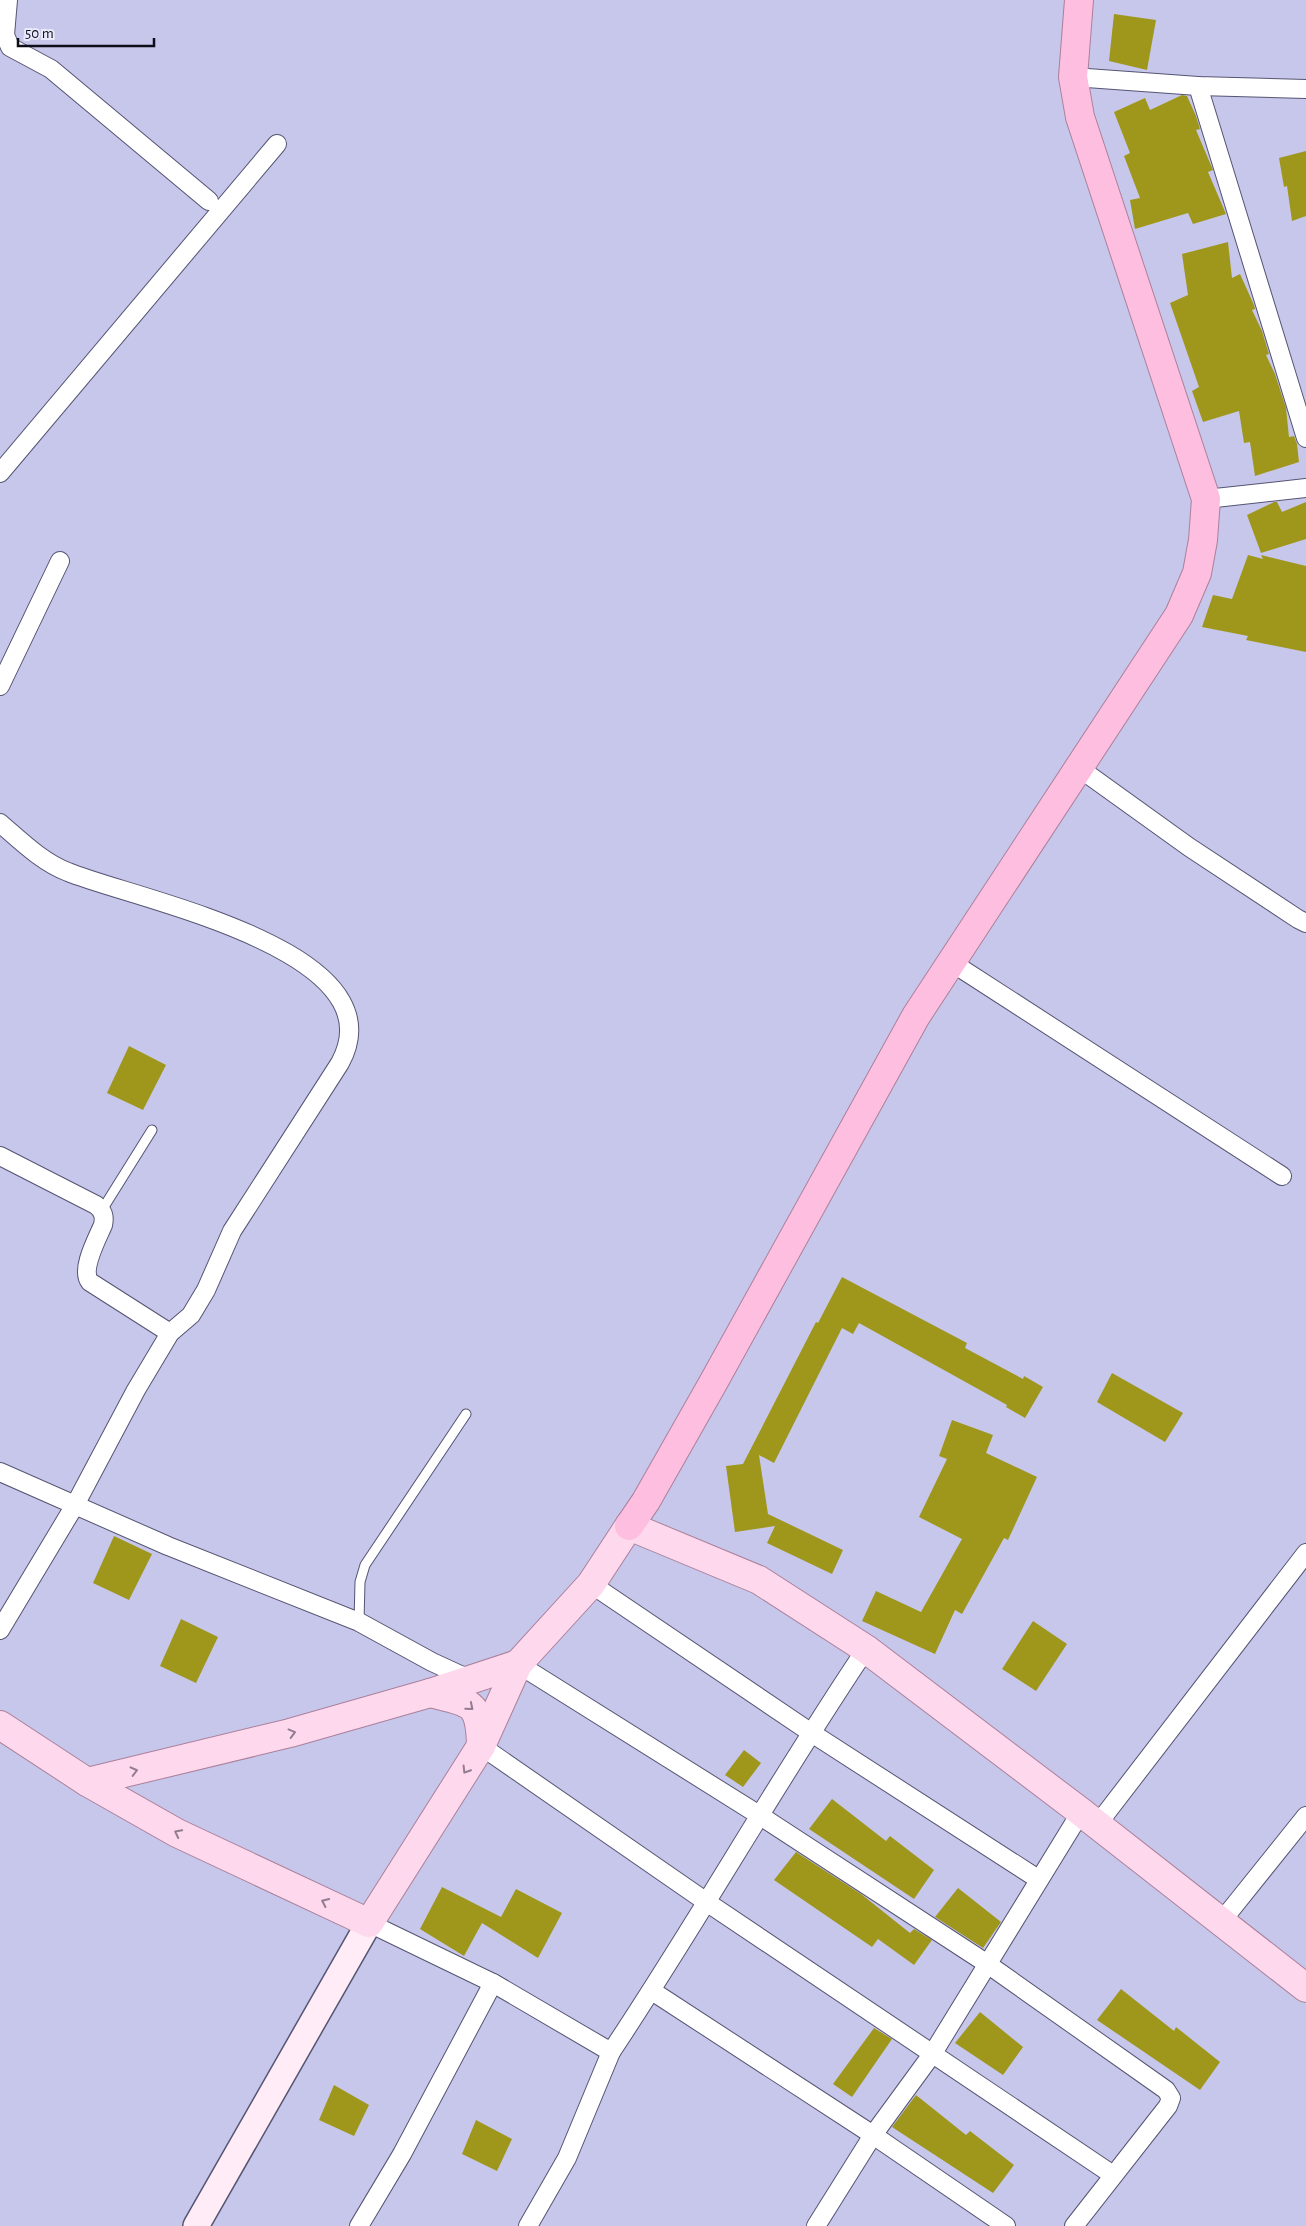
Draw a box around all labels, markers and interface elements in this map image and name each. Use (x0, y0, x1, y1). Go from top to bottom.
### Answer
scale bar (18, 15, 154, 47)
text: 50 m (25, 26, 54, 41)
one-way arrow (464, 1701, 473, 1709)
one-way arrow (288, 1728, 296, 1738)
one-way arrow (462, 1765, 472, 1774)
one-way arrow (130, 1766, 139, 1777)
one-way arrow (174, 1829, 183, 1839)
one-way arrow (321, 1898, 330, 1909)

